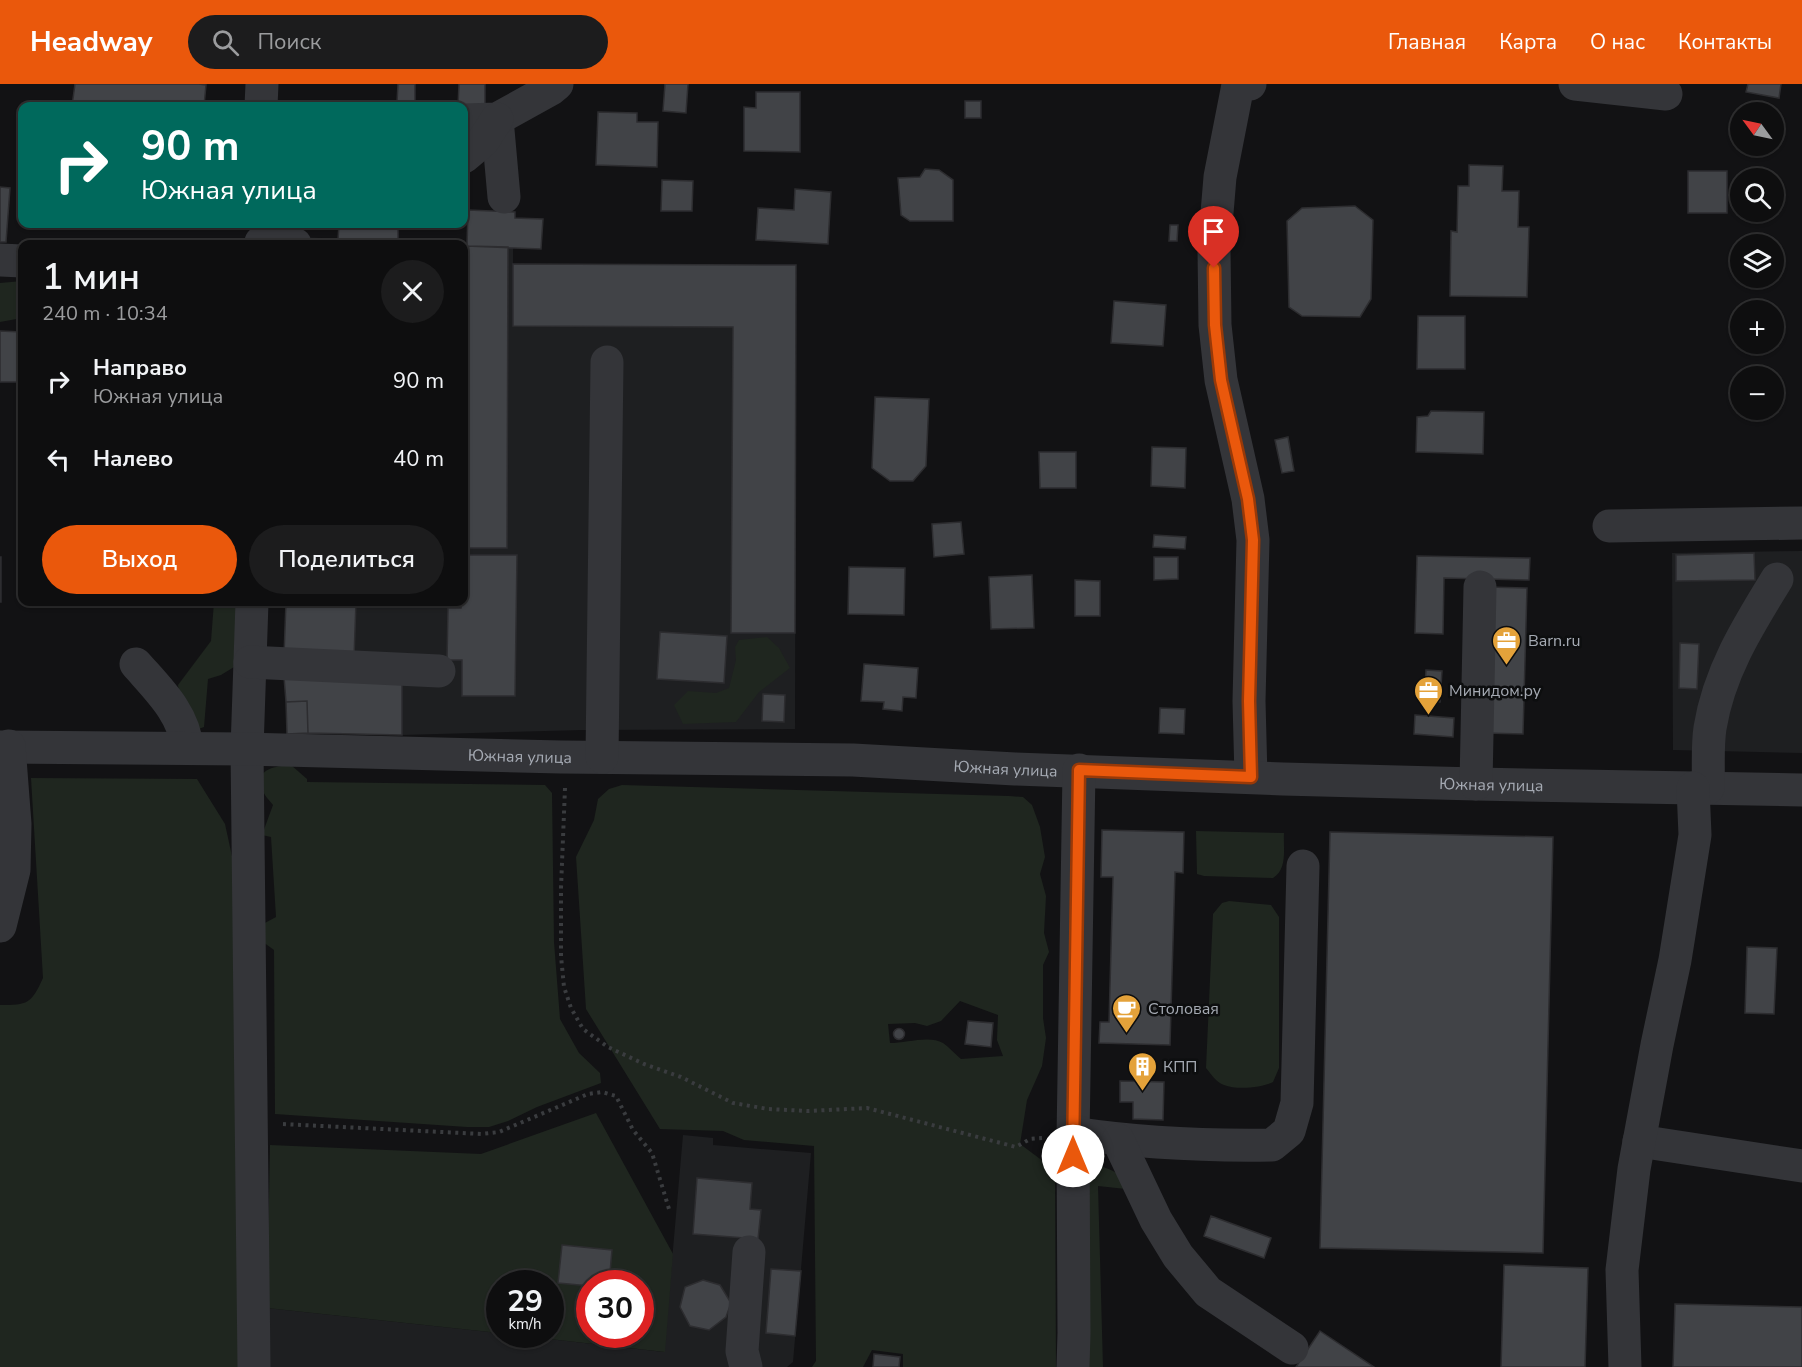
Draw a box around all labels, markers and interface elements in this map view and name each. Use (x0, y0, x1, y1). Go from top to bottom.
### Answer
search box (188, 15, 608, 69)
text: Headway (30, 23, 152, 61)
icon: search (209, 26, 242, 59)
text: Поиск (257, 27, 321, 57)
text: Главная (1388, 28, 1466, 56)
text: Карта (1499, 28, 1557, 56)
text: О нас (1590, 28, 1645, 56)
text: Контакты (1678, 28, 1772, 56)
north arrow (1730, 102, 1784, 156)
map controls (1730, 102, 1784, 420)
text: 90 m (141, 118, 240, 175)
icon: right (42, 126, 120, 204)
button: search (1730, 168, 1784, 222)
text: Южная улица (141, 172, 317, 209)
pin (1188, 206, 1239, 268)
icon: arrive (1197, 215, 1230, 248)
button: layers (1730, 234, 1784, 288)
text: 1 мин (42, 253, 140, 302)
button: close (381, 260, 444, 323)
text: 240 m · 10:34 (42, 300, 168, 327)
button: + (1730, 300, 1784, 354)
text: Направо (93, 353, 187, 383)
icon: right (42, 365, 75, 398)
text: 90 m (393, 366, 444, 396)
button: − (1730, 366, 1784, 420)
text: Южная улица (93, 383, 223, 410)
icon: left (42, 443, 75, 476)
text: Налево (93, 444, 173, 474)
text: 40 m (393, 444, 444, 474)
button: Выход (42, 525, 237, 594)
button: Поделиться (249, 525, 444, 594)
office icon: Barn.ru (1491, 624, 1523, 666)
place label: Barn.ru (1528, 630, 1580, 652)
office icon: Минидом.ру (1412, 674, 1444, 716)
place label: Минидом.ру (1449, 680, 1542, 702)
street label: Южная улица (468, 745, 572, 769)
street label: Южная улица (953, 756, 1058, 783)
street label: Южная улица (1439, 773, 1544, 797)
cafe icon: Столовая (1111, 992, 1143, 1034)
place label: Столовая (1148, 998, 1219, 1020)
building icon: КПП (1126, 1050, 1158, 1092)
place label: КПП (1163, 1056, 1197, 1078)
position arrow (1041, 1124, 1105, 1188)
speed limit sign: 30 (576, 1270, 654, 1348)
text: 29 (507, 1281, 543, 1322)
text: km/h (508, 1314, 542, 1334)

